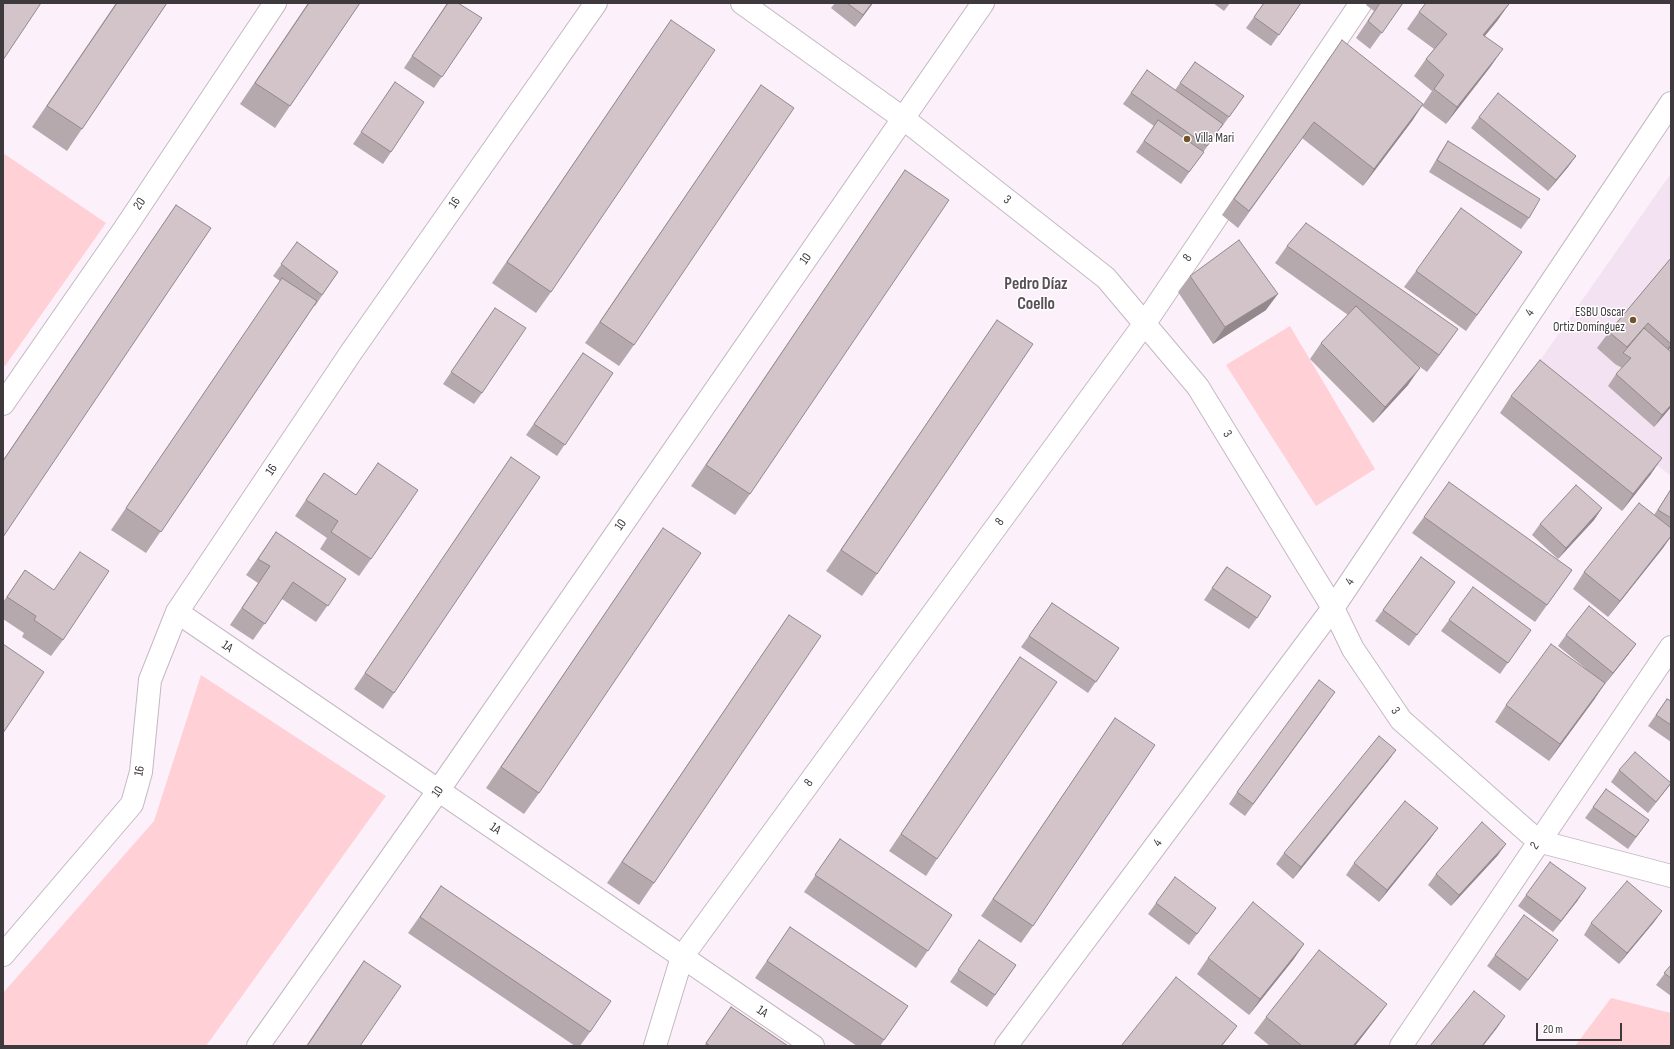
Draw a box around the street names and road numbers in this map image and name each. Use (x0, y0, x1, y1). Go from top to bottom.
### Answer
street label: 3 (1000, 192, 1014, 208)
street label: 16 (446, 194, 464, 212)
street label: 20 (130, 195, 150, 213)
street label: 10 (797, 250, 815, 268)
street label: 8 (1180, 251, 1196, 265)
street label: 4 (1522, 306, 1538, 320)
street label: 3 (1219, 428, 1235, 440)
street label: 16 (263, 461, 281, 479)
street label: 8 (992, 515, 1008, 529)
street label: 10 (612, 516, 630, 534)
street label: 4 (1342, 575, 1358, 589)
street label: 1A (218, 638, 236, 656)
street label: 3 (1387, 704, 1403, 718)
street label: 16 (131, 765, 149, 777)
street label: 8 (801, 776, 817, 790)
street label: 10 (429, 783, 447, 801)
street label: 1A (486, 820, 504, 838)
street label: 4 (1150, 836, 1166, 850)
street label: 2 (1527, 839, 1543, 853)
street label: 1A (753, 1003, 771, 1021)

